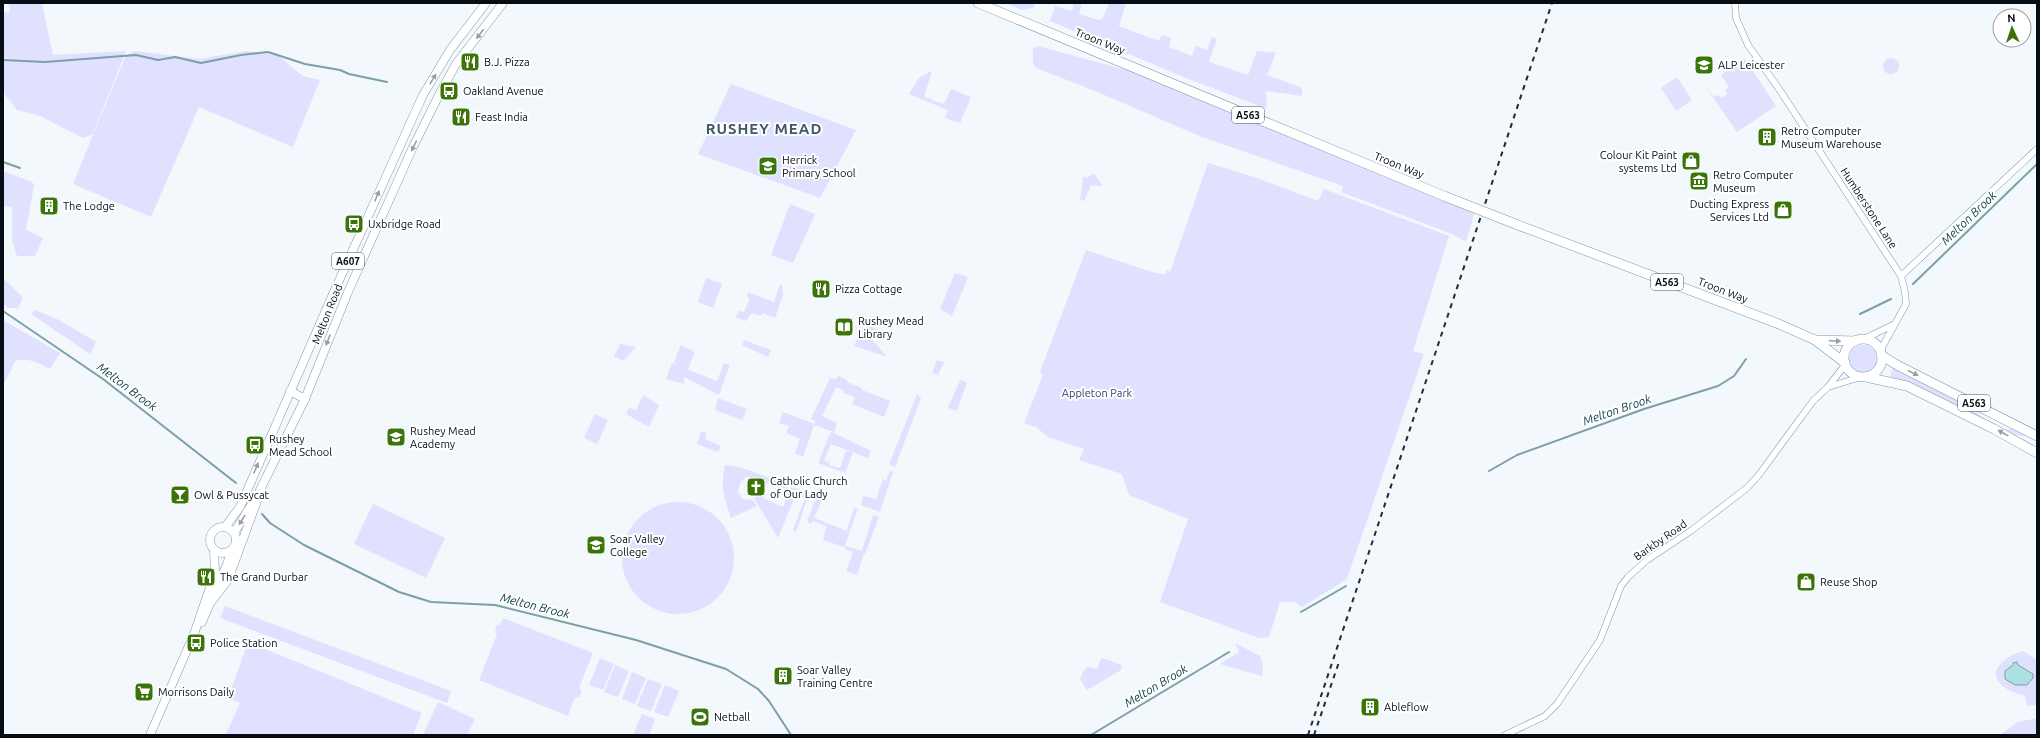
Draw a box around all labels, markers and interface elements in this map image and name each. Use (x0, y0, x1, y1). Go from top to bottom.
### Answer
north arrow (1992, 8, 2032, 48)
text: N (2007, 12, 2016, 24)
street label: Troon Way (1073, 26, 1127, 57)
one-way arrow (476, 29, 484, 39)
restaurant icon: B.J. Pizza (459, 51, 481, 73)
school or university icon: ALP Leicester (1693, 54, 1715, 76)
place label: B.J. Pizza (484, 56, 530, 68)
place label: ALP Leicester (1718, 59, 1785, 71)
one-way arrow (429, 73, 436, 85)
bus stop icon: Oakland Avenue (438, 80, 460, 102)
place label: Oakland Avenue (463, 85, 544, 97)
restaurant icon: Feast India (450, 106, 472, 128)
road number: A563 (1232, 107, 1264, 123)
place label: Feast India (475, 111, 528, 123)
district label: RUSHEY MEAD (706, 120, 822, 137)
place label: Retro Computer Museum Warehouse (1781, 125, 1882, 150)
building icon: Retro Computer Museum Warehouse (1756, 126, 1778, 148)
one-way arrow (411, 140, 417, 151)
place label: Colour Kit Paint systems Ltd (1600, 149, 1678, 174)
street label: Troon Way (1372, 150, 1426, 181)
shop icon: Colour Kit Paint systems Ltd (1680, 150, 1702, 172)
place label: Herrick Primary School (782, 154, 856, 179)
school or university icon: Herrick Primary School (757, 155, 779, 177)
street label: Humberstone Lane (1838, 165, 1900, 251)
place label: Retro Computer Museum (1713, 169, 1794, 194)
museum icon: Retro Computer Museum (1688, 170, 1710, 192)
water label: Melton Brook (1938, 188, 1999, 247)
one-way arrow (374, 190, 380, 201)
building icon: The Lodge (38, 195, 60, 217)
place label: Ducting Express Services Ltd (1690, 198, 1769, 223)
shop icon: Ducting Express Services Ltd (1772, 199, 1794, 221)
place label: The Lodge (63, 200, 115, 212)
bus stop icon: Uxbridge Road (343, 213, 365, 235)
place label: Uxbridge Road (368, 218, 441, 230)
road number: A607 (332, 253, 364, 269)
road number: A563 (1651, 274, 1683, 290)
street label: Troon Way (1696, 275, 1750, 305)
restaurant icon: Pizza Cottage (810, 278, 832, 300)
street label: Melton Road (310, 282, 344, 346)
place label: Pizza Cottage (835, 283, 902, 295)
place label: Rushey Mead Library (858, 315, 924, 340)
library icon: Rushey Mead Library (833, 316, 855, 338)
one-way arrow (325, 335, 331, 347)
one-way arrow (1829, 338, 1842, 344)
water label: Melton Brook (95, 360, 160, 414)
one-way arrow (1907, 370, 1919, 377)
park label: Appleton Park (1062, 387, 1133, 399)
water label: Melton Brook (1581, 391, 1653, 427)
road number: A563 (1958, 395, 1990, 411)
place label: Rushey Mead Academy (410, 425, 476, 450)
school or university icon: Rushey Mead Academy (385, 426, 407, 448)
one-way arrow (1997, 430, 2009, 437)
place label: Rushey Mead School (269, 433, 332, 458)
bus stop icon: Rushey Mead School (244, 434, 266, 456)
one-way arrow (254, 462, 260, 474)
place label: Catholic Church of Our Lady (770, 475, 848, 500)
church icon: Catholic Church of Our Lady (745, 476, 767, 498)
bar icon: Owl & Pussycat (169, 484, 191, 506)
place label: Owl & Pussycat (194, 489, 270, 501)
one-way arrow (238, 515, 246, 525)
street label: Barkby Road (1631, 517, 1689, 563)
place label: Soar Valley College (610, 533, 665, 558)
school or university icon: Soar Valley College (585, 534, 607, 556)
restaurant icon: The Grand Durbar (195, 566, 217, 588)
place label: The Grand Durbar (220, 571, 309, 583)
shop icon: Reuse Shop (1795, 571, 1817, 593)
place label: Reuse Shop (1820, 576, 1877, 588)
water label: Melton Brook (499, 591, 572, 621)
bus stop icon: Police Station (185, 632, 207, 654)
place label: Police Station (210, 637, 278, 649)
water label: Melton Brook (1122, 661, 1190, 710)
place label: Soar Valley Training Centre (797, 664, 873, 689)
building icon: Soar Valley Training Centre (772, 665, 794, 687)
supermarket icon: Morrisons Daily (133, 681, 155, 703)
place label: Morrisons Daily (158, 686, 235, 698)
building icon: Ableflow (1359, 696, 1381, 718)
place label: Ableflow (1384, 701, 1429, 713)
sports icon: Netball (689, 706, 711, 728)
place label: Netball (714, 711, 750, 723)

